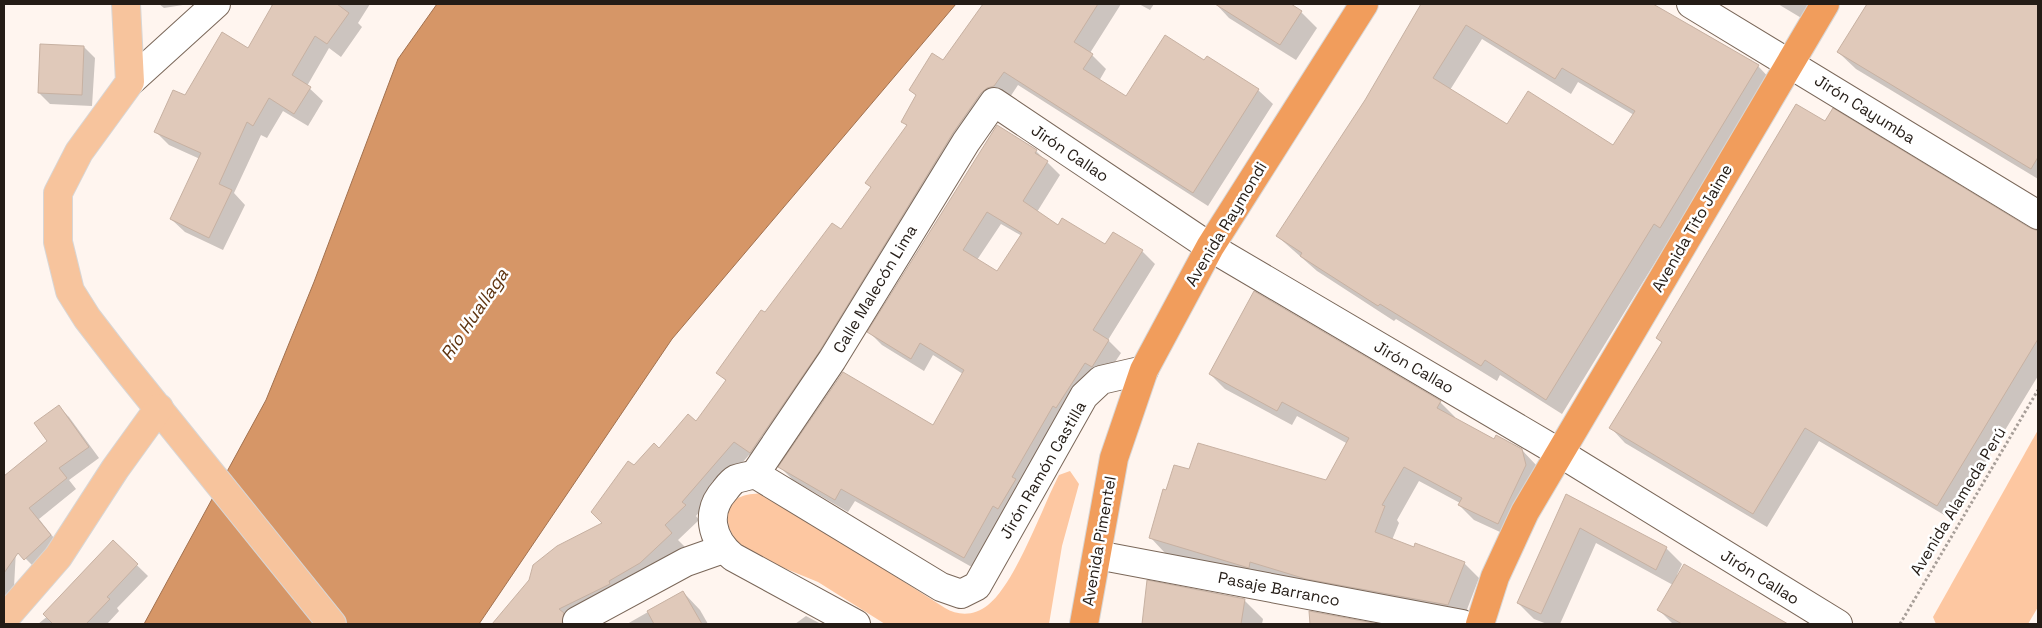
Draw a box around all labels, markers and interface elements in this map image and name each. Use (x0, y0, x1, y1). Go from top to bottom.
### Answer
street label: Jirón Cayumba (1811, 70, 1919, 148)
street label: Jirón Callao (1027, 119, 1113, 187)
street label: Avenida Raymondi (1181, 158, 1271, 290)
street label: Avenida Tito Jaime (1647, 160, 1737, 296)
street label: Calle Malecón Lima (828, 221, 922, 357)
water label: Río Huallaga (435, 263, 513, 364)
street label: Jirón Callao (1370, 336, 1458, 398)
street label: Jirón Ramón Castilla (995, 397, 1091, 543)
street label: Avenida Alameda Perú (1905, 423, 2011, 579)
street label: Avenida Pimentel (1077, 474, 1121, 608)
street label: Jirón Callao (1717, 544, 1803, 610)
street label: Pasaje Barranco (1216, 567, 1342, 611)

